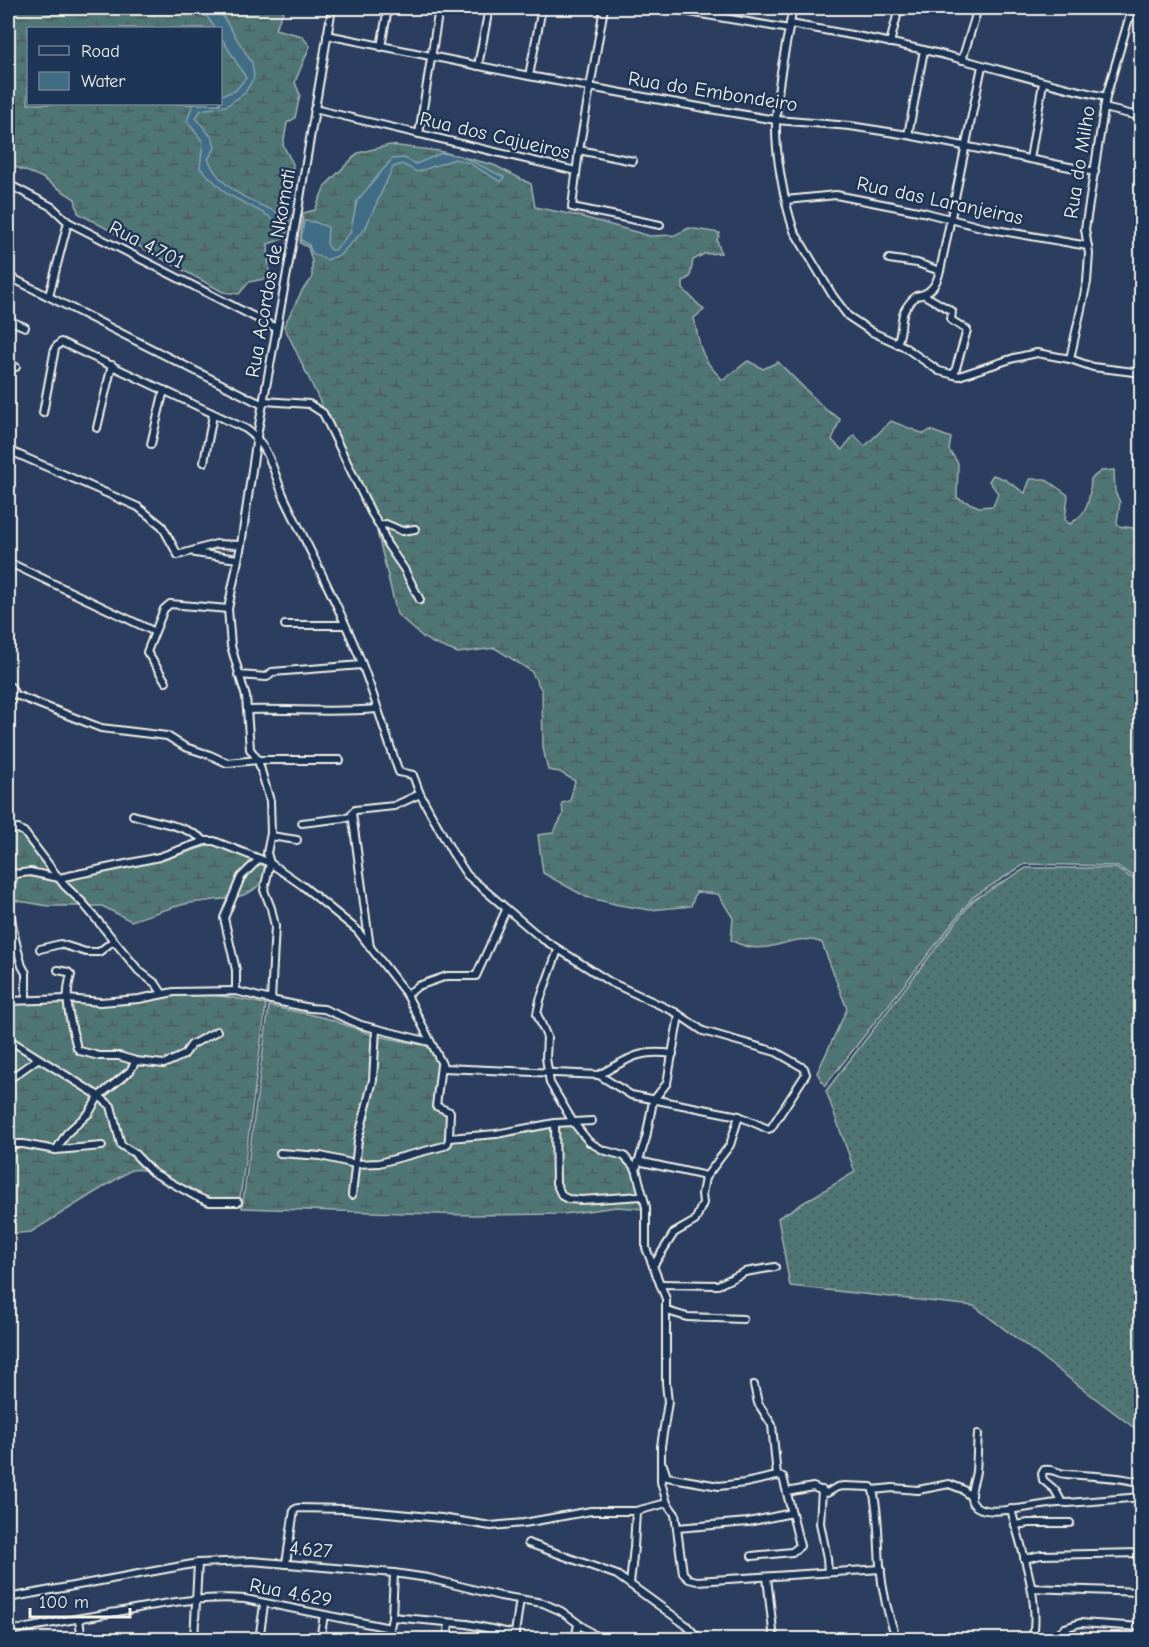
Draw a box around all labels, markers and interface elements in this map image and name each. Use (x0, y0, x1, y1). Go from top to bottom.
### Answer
legend (27, 27, 222, 105)
text: Road (81, 41, 120, 62)
street label: Rua do Embondeiro (627, 67, 799, 116)
text: Water (81, 71, 126, 92)
street label: Rua do Milho (1059, 104, 1100, 220)
street label: Rua dos Cajueiros (417, 107, 572, 164)
street label: Rua Acordos de Nkomati (241, 167, 300, 379)
street label: Rua das Laranjeiras (855, 172, 1025, 229)
street label: Rua 4.701 (105, 216, 188, 273)
street label: 4.627 (288, 1536, 334, 1563)
street label: Rua 4.629 (248, 1573, 334, 1612)
scale bar (30, 1581, 130, 1619)
text: 100 m (39, 1592, 89, 1613)

